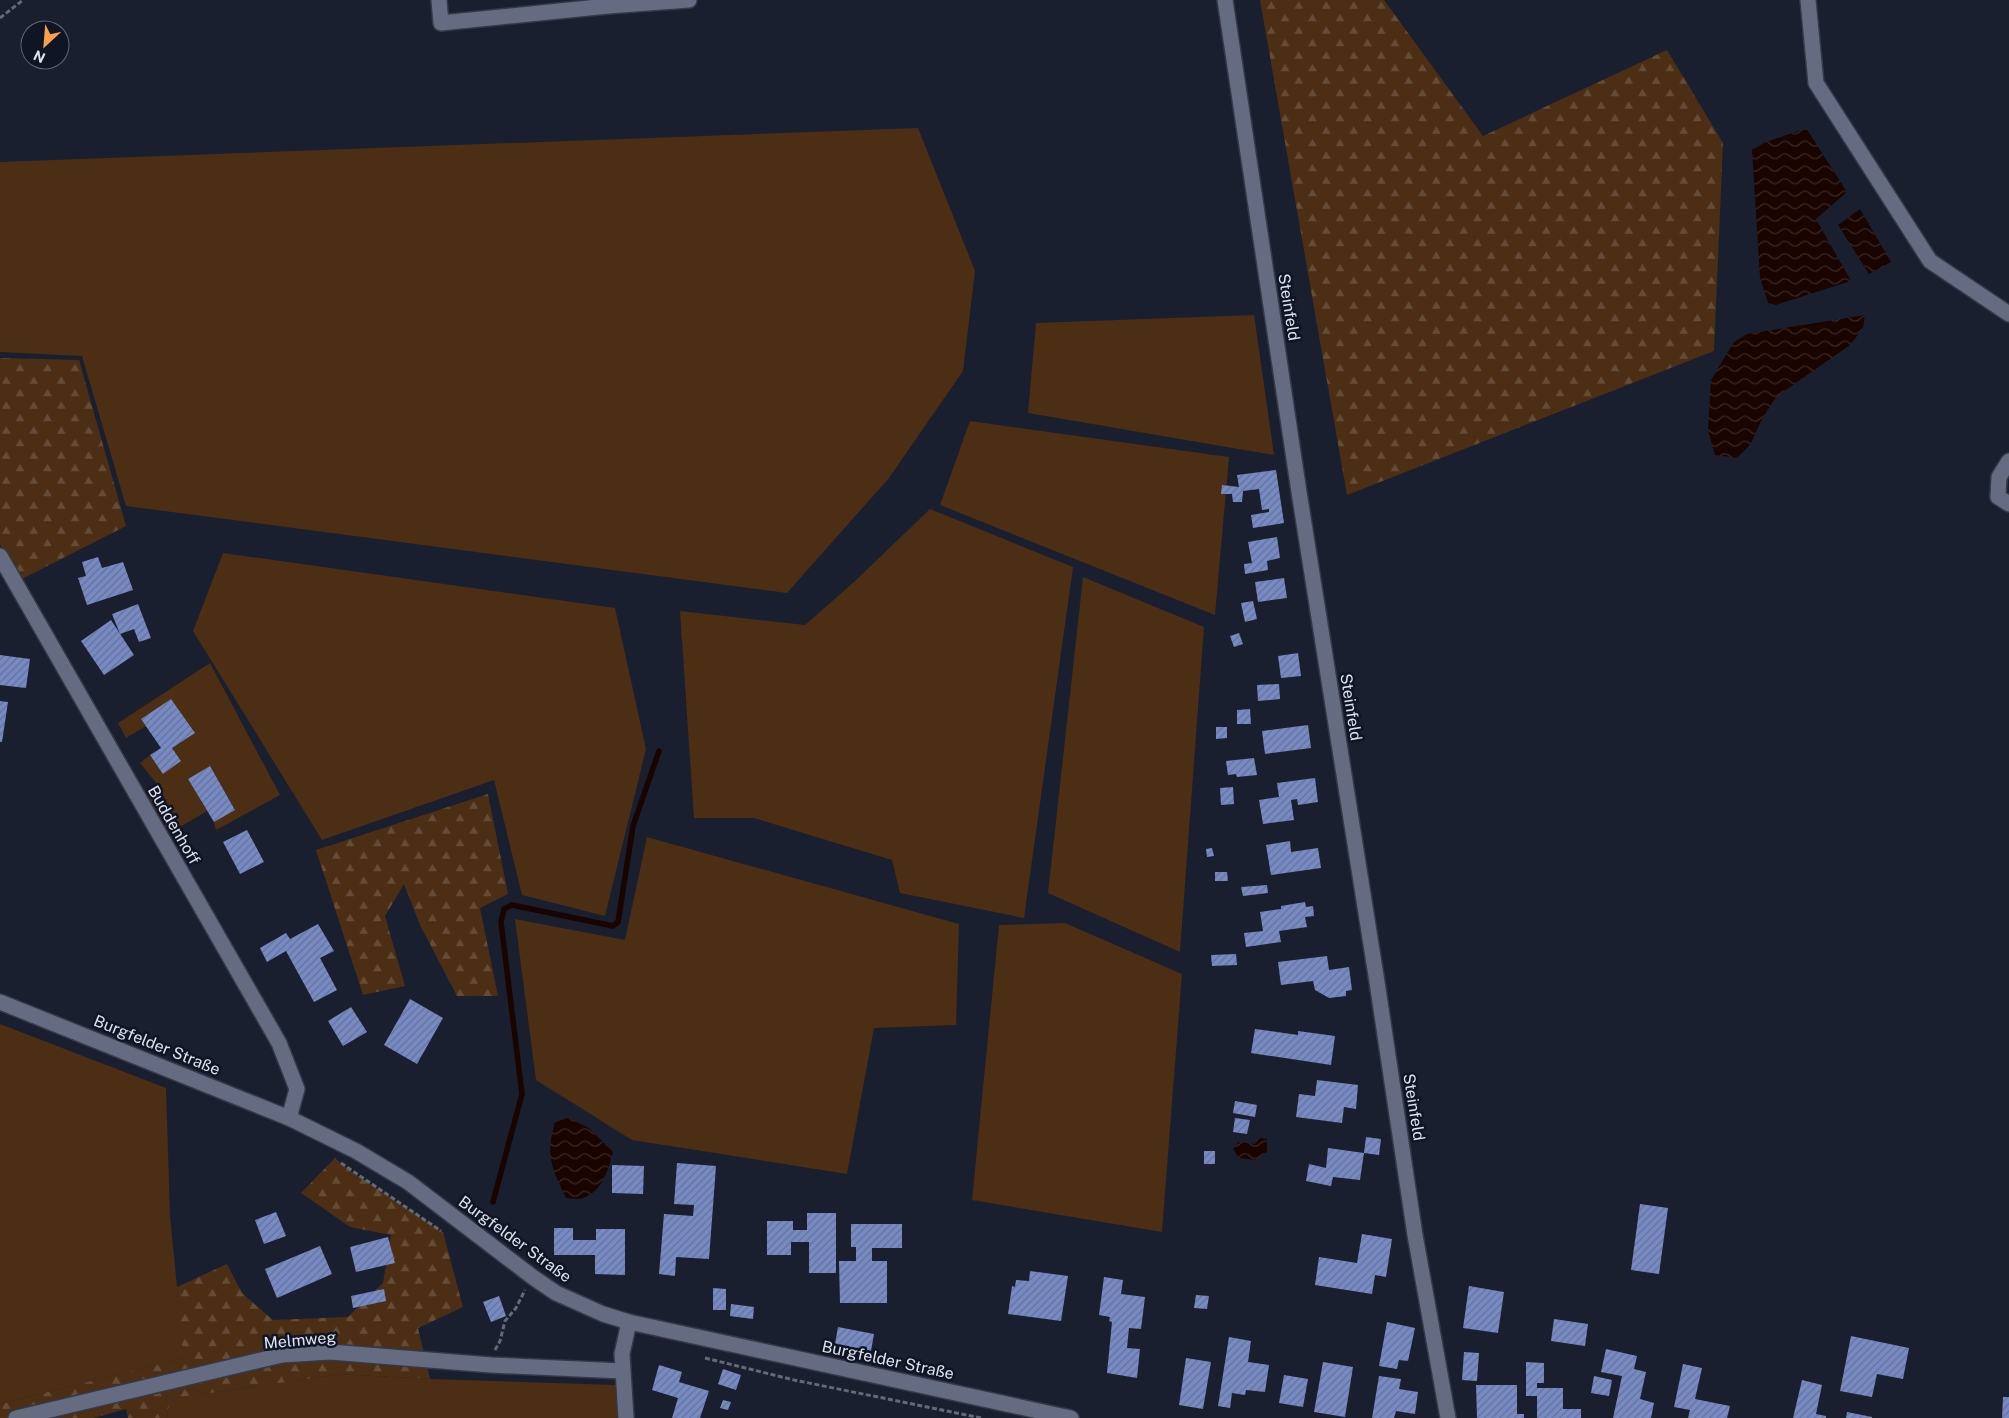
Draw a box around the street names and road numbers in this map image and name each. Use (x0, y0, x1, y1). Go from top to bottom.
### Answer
street label: Steinfeld (1274, 272, 1304, 342)
street label: Steinfeld (1336, 672, 1366, 742)
street label: Buddenhoff (144, 782, 204, 868)
street label: Burgfelder Straße (91, 1011, 223, 1079)
street label: Steinfeld (1399, 1072, 1429, 1142)
street label: Burgfelder Straße (455, 1192, 575, 1286)
street label: Melmweg (263, 1327, 337, 1353)
street label: Burgfelder Straße (820, 1337, 956, 1383)

